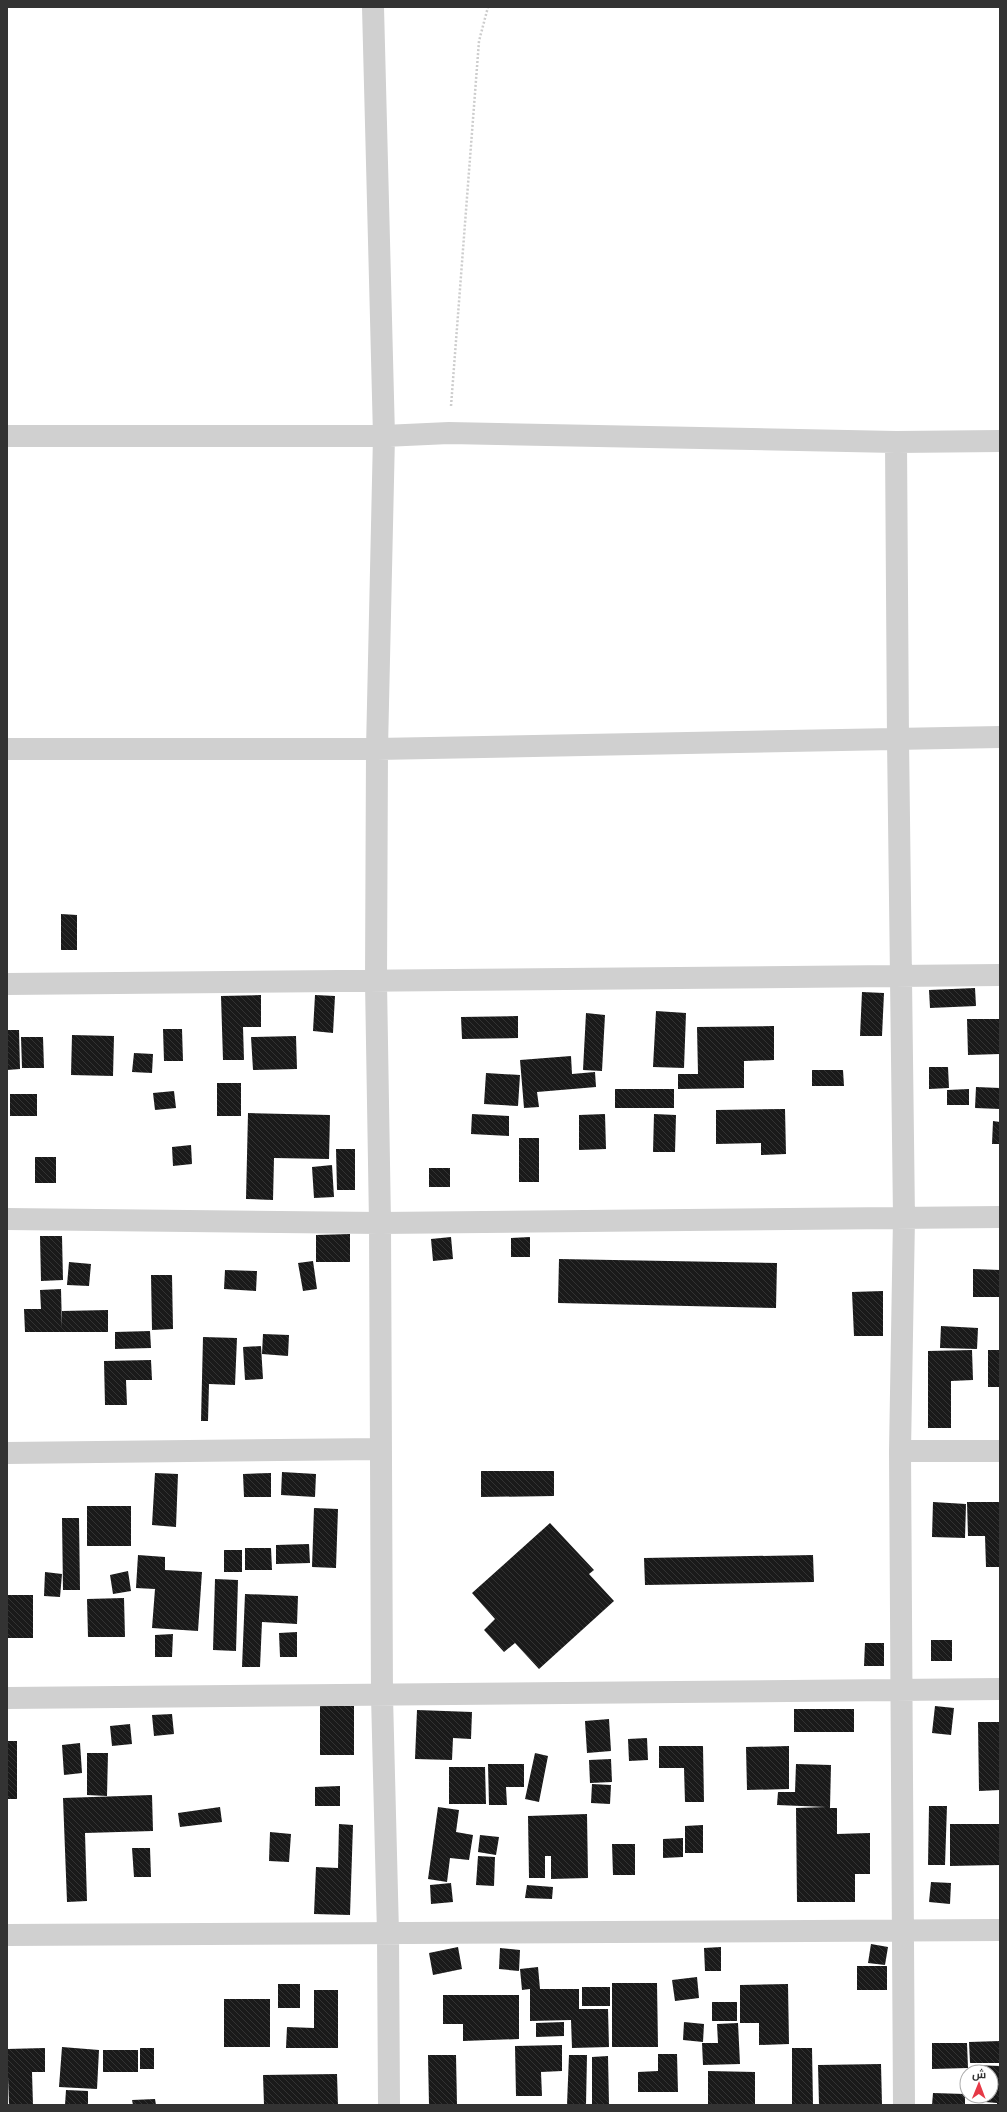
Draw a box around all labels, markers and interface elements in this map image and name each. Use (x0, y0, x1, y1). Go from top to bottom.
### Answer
north arrow (959, 2064, 999, 2104)
text: ش (972, 2067, 986, 2082)

